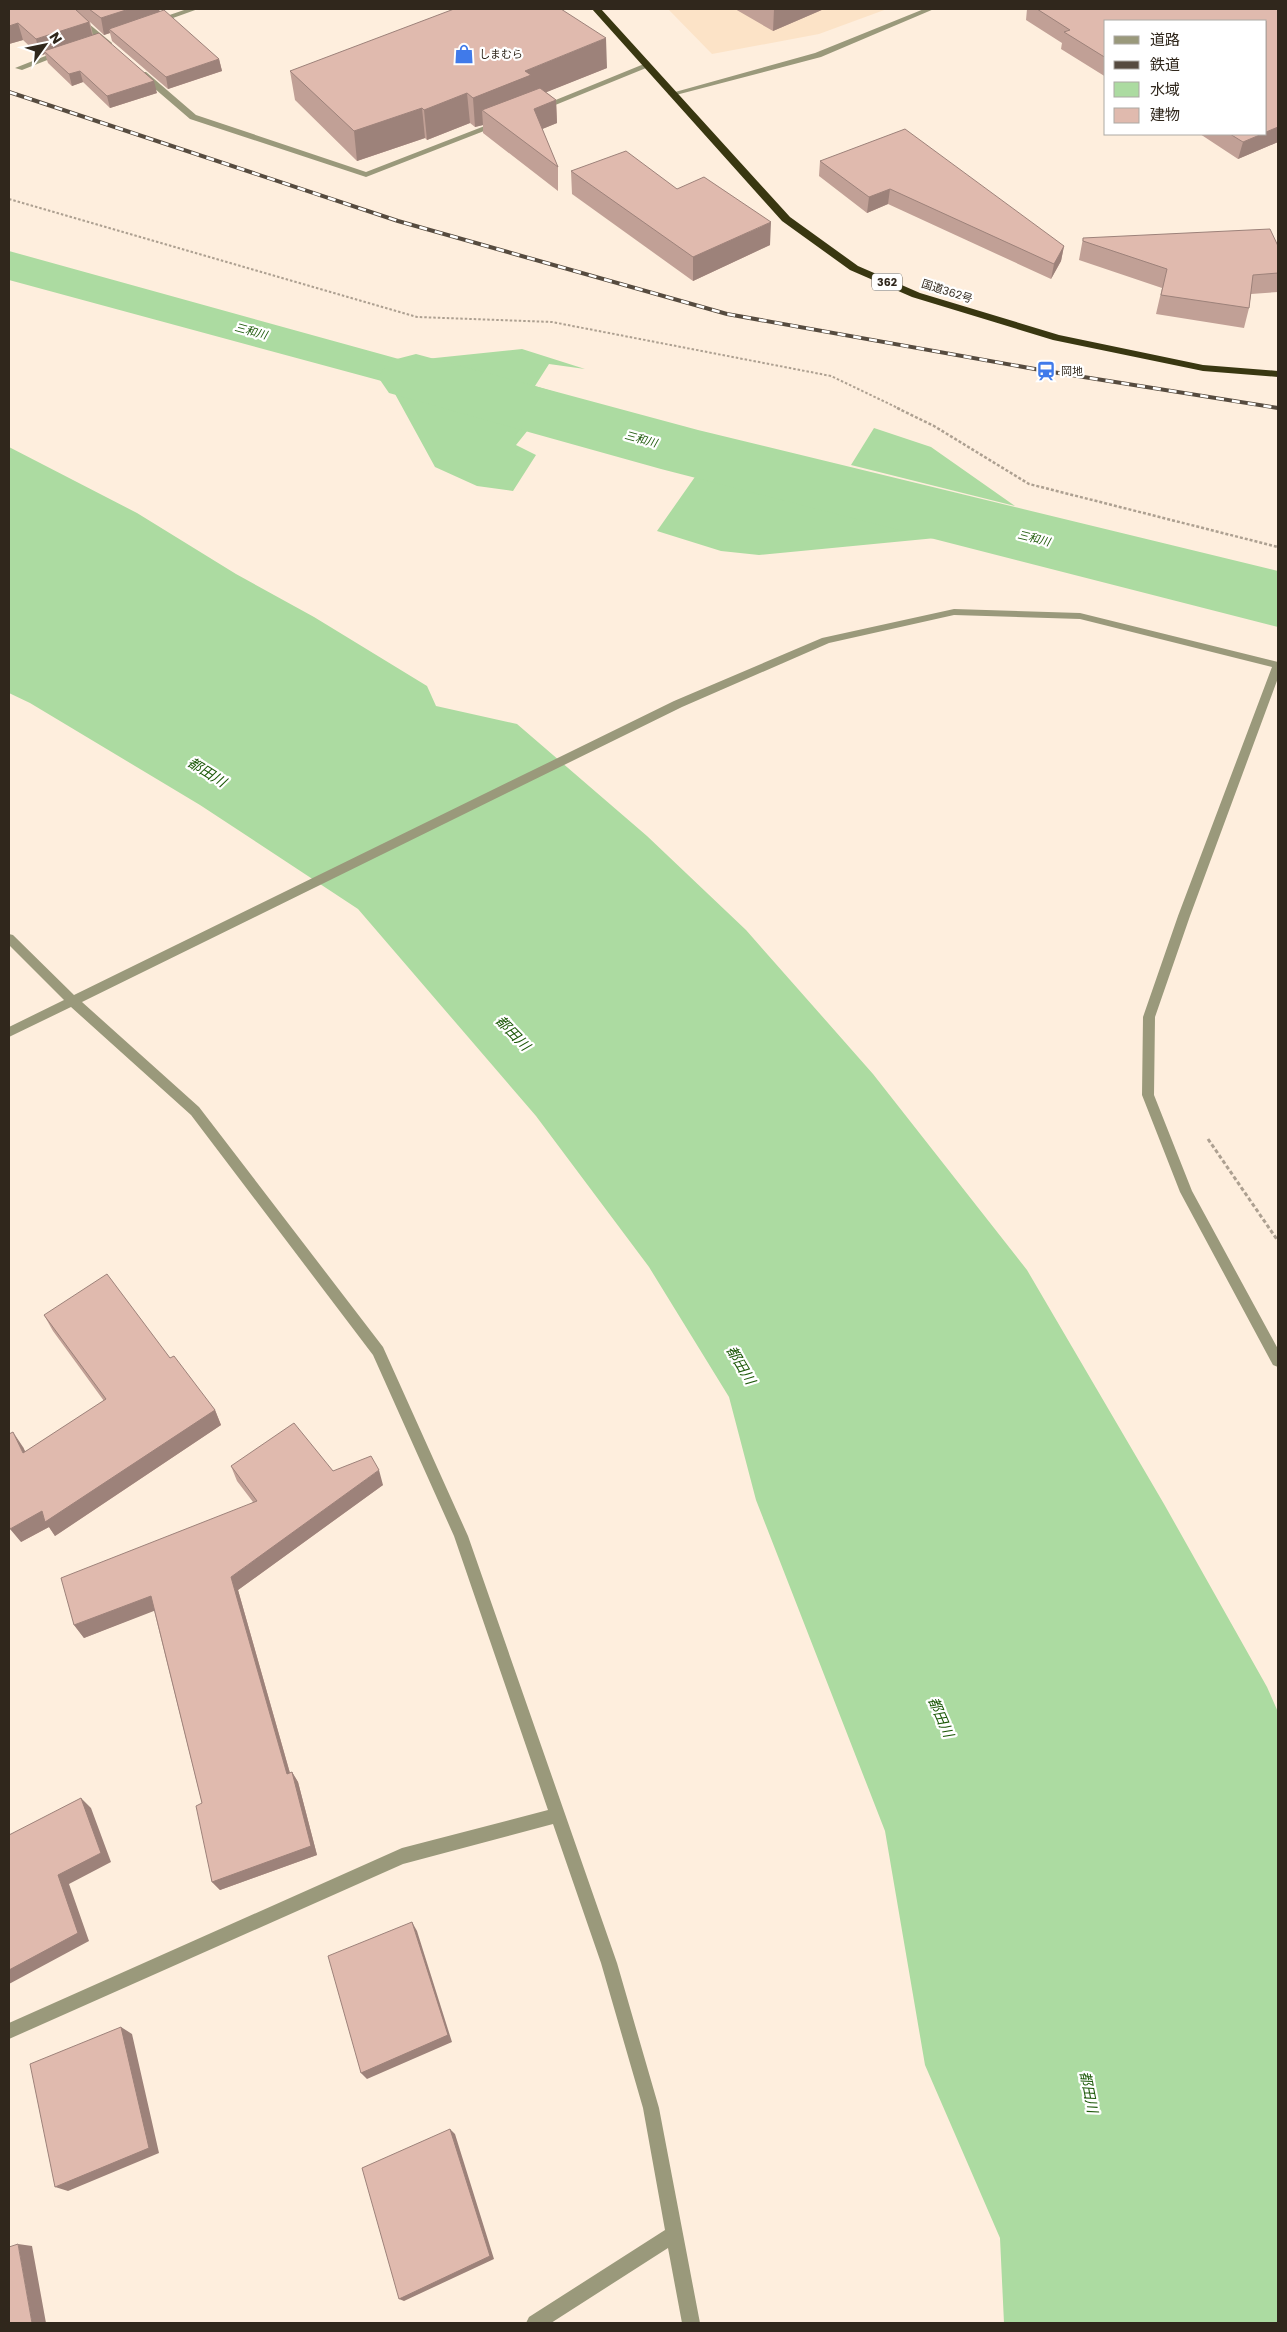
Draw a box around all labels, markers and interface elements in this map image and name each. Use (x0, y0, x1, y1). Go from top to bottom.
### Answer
north arrow (20, 20, 70, 70)
legend (1104, 20, 1267, 135)
text: N (45, 28, 67, 48)
text: 道路 (1150, 29, 1180, 50)
shop icon: しまむら (453, 43, 475, 65)
place label: しまむら (479, 46, 523, 62)
text: 鉄道 (1150, 54, 1180, 75)
text: 水域 (1150, 79, 1180, 100)
text: 建物 (1150, 104, 1180, 125)
road number: 362 (872, 274, 902, 290)
street label: 国道362号 (919, 275, 975, 307)
water label: 三和川 (233, 319, 270, 343)
station icon: 岡地 (1035, 360, 1057, 382)
place label: 岡地 (1061, 363, 1083, 379)
water label: 三和川 (623, 427, 660, 451)
water label: 三和川 (1016, 526, 1053, 550)
water label: 都田川 (184, 752, 232, 793)
water label: 都田川 (491, 1011, 536, 1056)
water label: 都田川 (722, 1342, 761, 1390)
water label: 都田川 (923, 1694, 959, 1742)
water label: 都田川 (1075, 2069, 1103, 2116)

